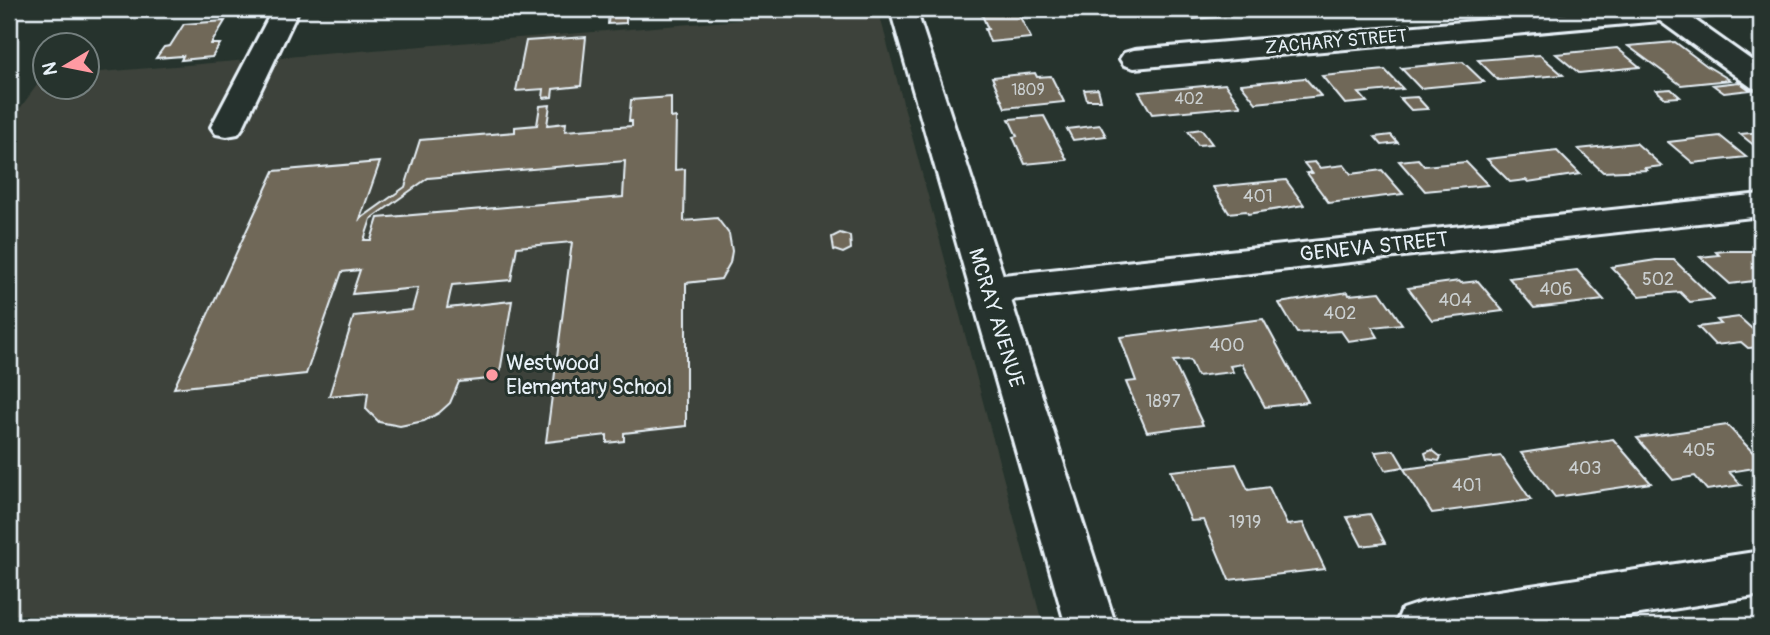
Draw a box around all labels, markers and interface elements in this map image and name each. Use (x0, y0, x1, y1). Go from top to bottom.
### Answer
street label: ZACHARY STREET (1264, 24, 1408, 60)
north arrow (32, 32, 102, 102)
text: N (37, 60, 63, 77)
house number: 1809 (1011, 80, 1045, 100)
house number: 402 (1174, 89, 1204, 109)
house number: 401 (1243, 185, 1273, 208)
street label: GENEVA STREET (1298, 226, 1450, 268)
street label: MCRAY AVENUE (962, 245, 1030, 391)
house number: 502 (1642, 268, 1674, 291)
house number: 406 (1539, 278, 1573, 301)
house number: 404 (1438, 289, 1472, 312)
house number: 402 (1324, 302, 1356, 325)
house number: 400 (1209, 334, 1245, 357)
place label: Westwood Elementary School (506, 350, 672, 401)
marker: Westwood Elementary School (484, 367, 500, 383)
house number: 1897 (1146, 390, 1181, 413)
house number: 405 (1683, 439, 1715, 462)
house number: 403 (1569, 457, 1601, 480)
house number: 401 (1452, 474, 1482, 497)
house number: 1919 (1229, 511, 1261, 534)

